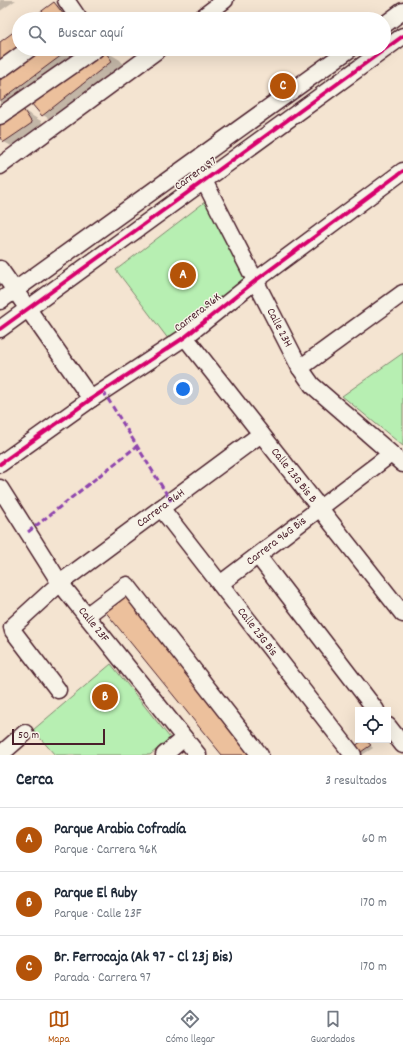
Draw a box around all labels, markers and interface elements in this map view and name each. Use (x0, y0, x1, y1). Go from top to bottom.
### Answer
search box (12, 12, 391, 56)
icon: search (26, 23, 48, 45)
text: Buscar aquí (58, 23, 123, 45)
pin: C (270, 71, 296, 101)
street label: Carrera 97 (171, 153, 221, 195)
pin: A (170, 260, 196, 290)
street label: Carrera 96K (171, 289, 225, 337)
street label: Calle 23H (262, 305, 296, 350)
your location (173, 379, 193, 399)
street label: Calle 23G Bis B (267, 444, 321, 507)
street label: Carrera 96H (133, 485, 188, 532)
street label: Carrera 96G Bis (243, 513, 310, 570)
street label: Calle 23F (74, 603, 114, 647)
street label: Calle 23G Bis (233, 604, 282, 660)
pin: B (92, 682, 118, 712)
map controls (355, 707, 391, 743)
button: locate (355, 707, 391, 743)
scale bar (12, 727, 105, 746)
text: 50 m (18, 728, 39, 744)
text: Cerca (16, 769, 53, 793)
text: 3 resultados (325, 772, 387, 791)
text: Parque Arabia Cofradía (54, 819, 186, 841)
text: A (25, 830, 33, 849)
text: 60 m (362, 830, 387, 849)
text: Parque · Carrera 96K (54, 841, 157, 860)
text: Parque El Ruby (54, 883, 137, 905)
text: B (26, 894, 32, 913)
text: 170 m (360, 894, 387, 913)
text: Parque · Calle 23F (54, 905, 142, 924)
text: Br. Ferrocaja (Ak 97 - Cl 23j Bis) (54, 947, 232, 969)
text: C (26, 958, 32, 977)
text: 170 m (360, 958, 387, 977)
text: Parada · Carrera 97 (54, 969, 151, 988)
tab: Mapa (48, 1008, 70, 1048)
tab: Cómo llegar (166, 1008, 215, 1048)
tab: Guardados (311, 1008, 355, 1048)

